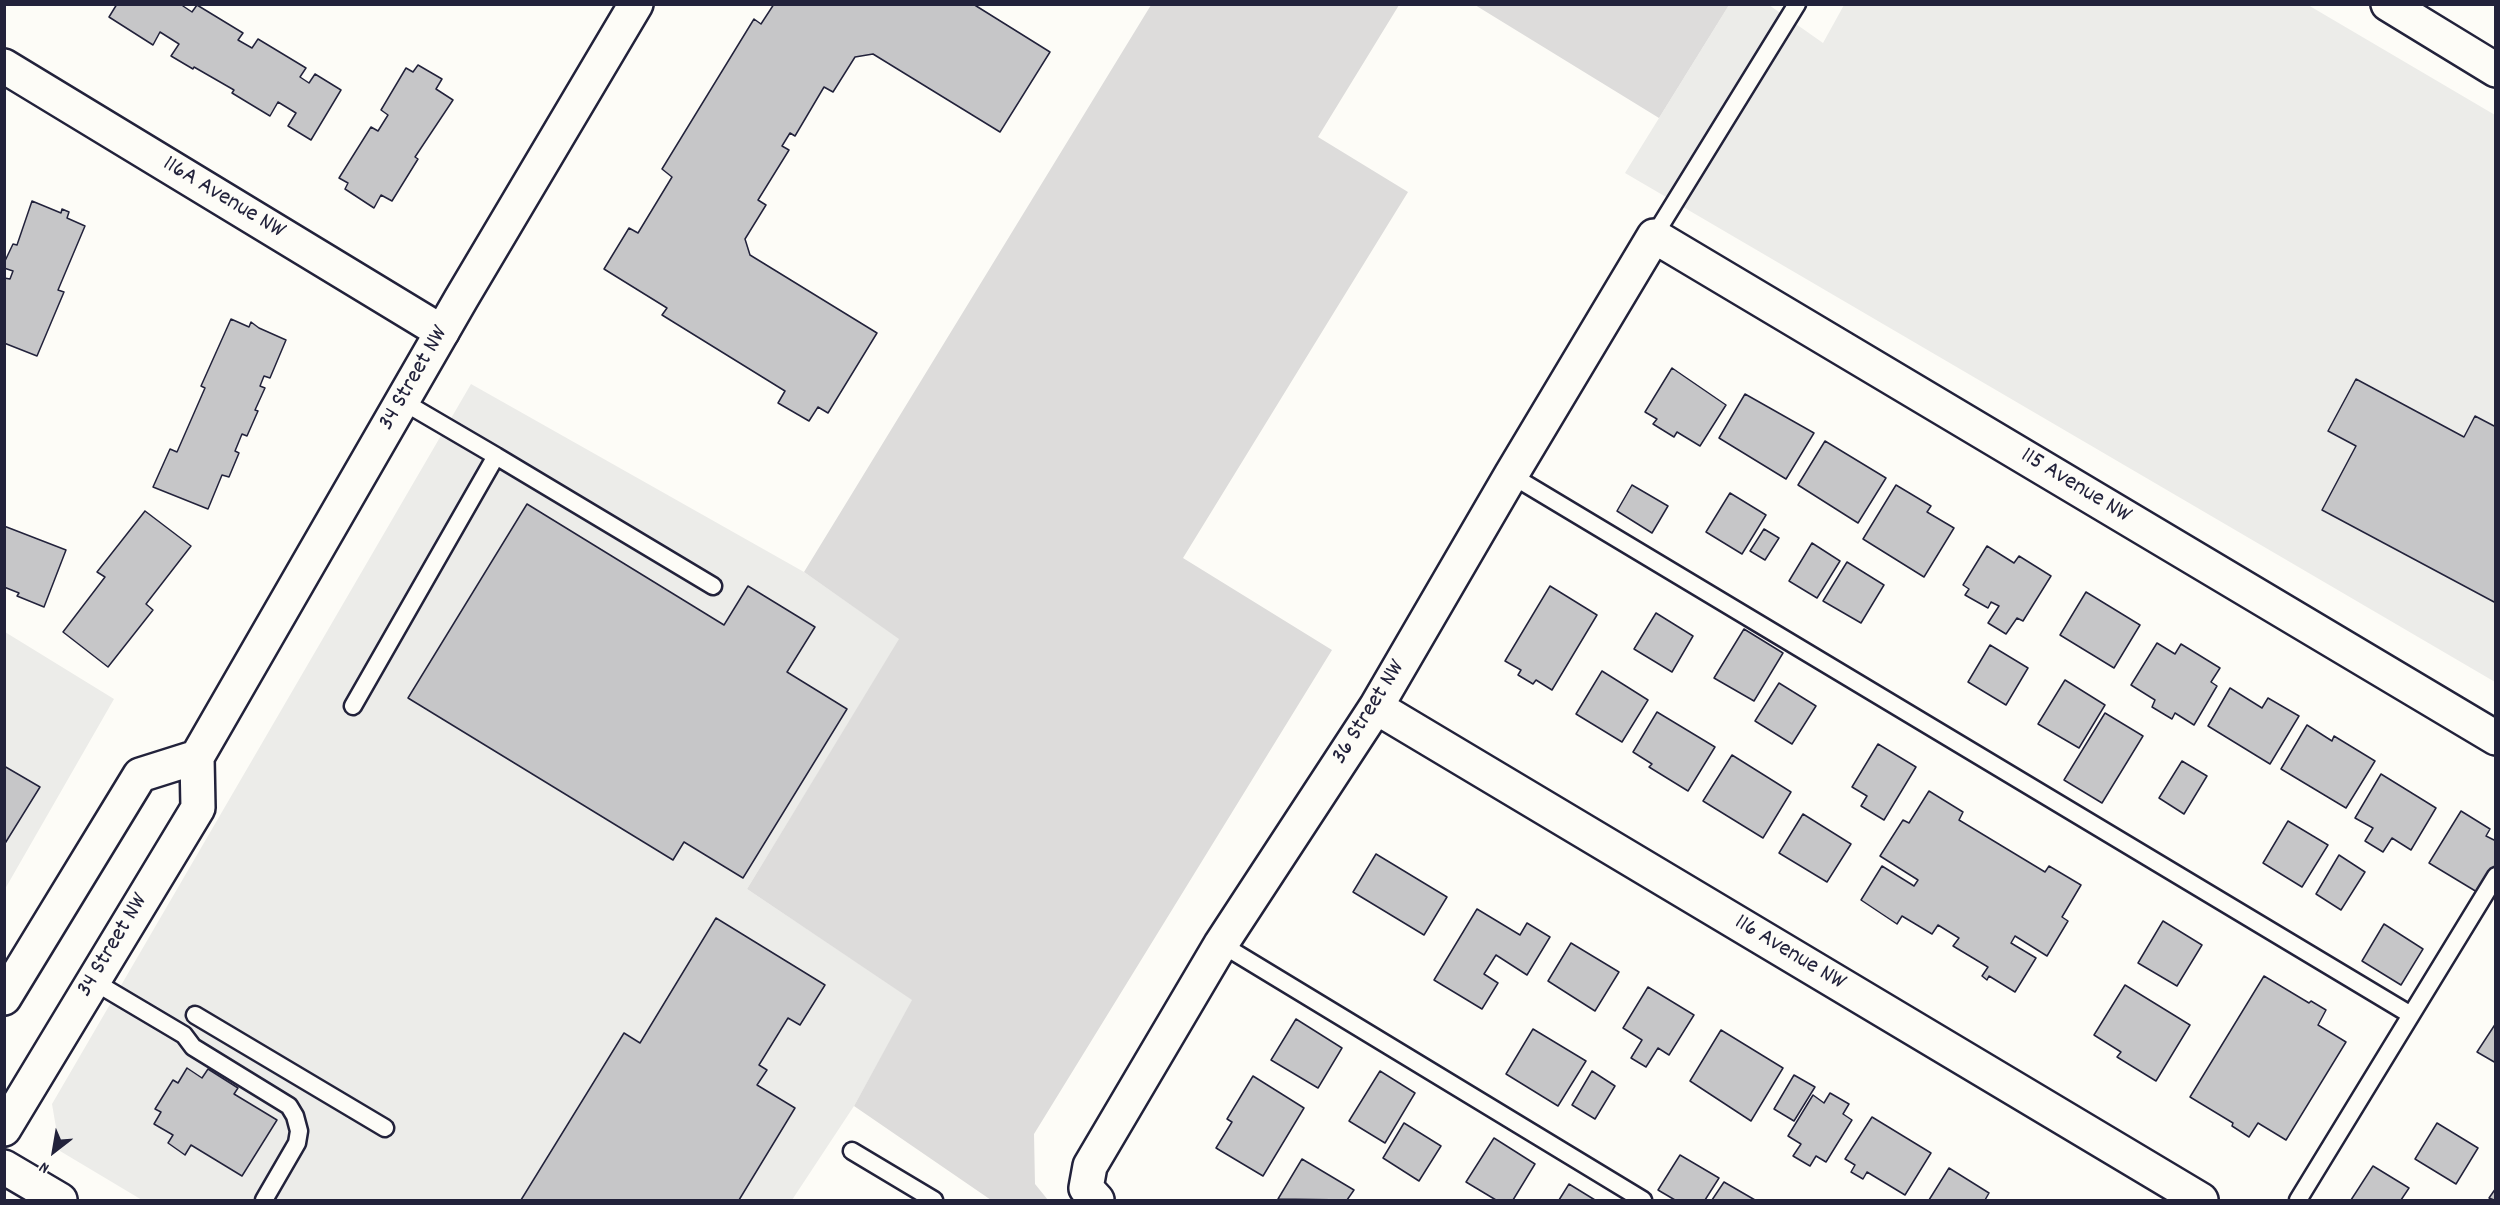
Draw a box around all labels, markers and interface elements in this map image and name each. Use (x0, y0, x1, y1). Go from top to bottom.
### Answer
street label: 116A Avenue NW (157, 151, 289, 247)
street label: 34 Street NW (374, 322, 456, 436)
street label: 115 Avenue NW (2014, 443, 2136, 531)
street label: 36 Street NW (1327, 656, 1413, 770)
street label: 34 Street NW (72, 889, 156, 1003)
street label: 116 Avenue NW (1728, 910, 1850, 998)
north arrow (24, 1121, 84, 1181)
text: N (35, 1155, 54, 1179)

